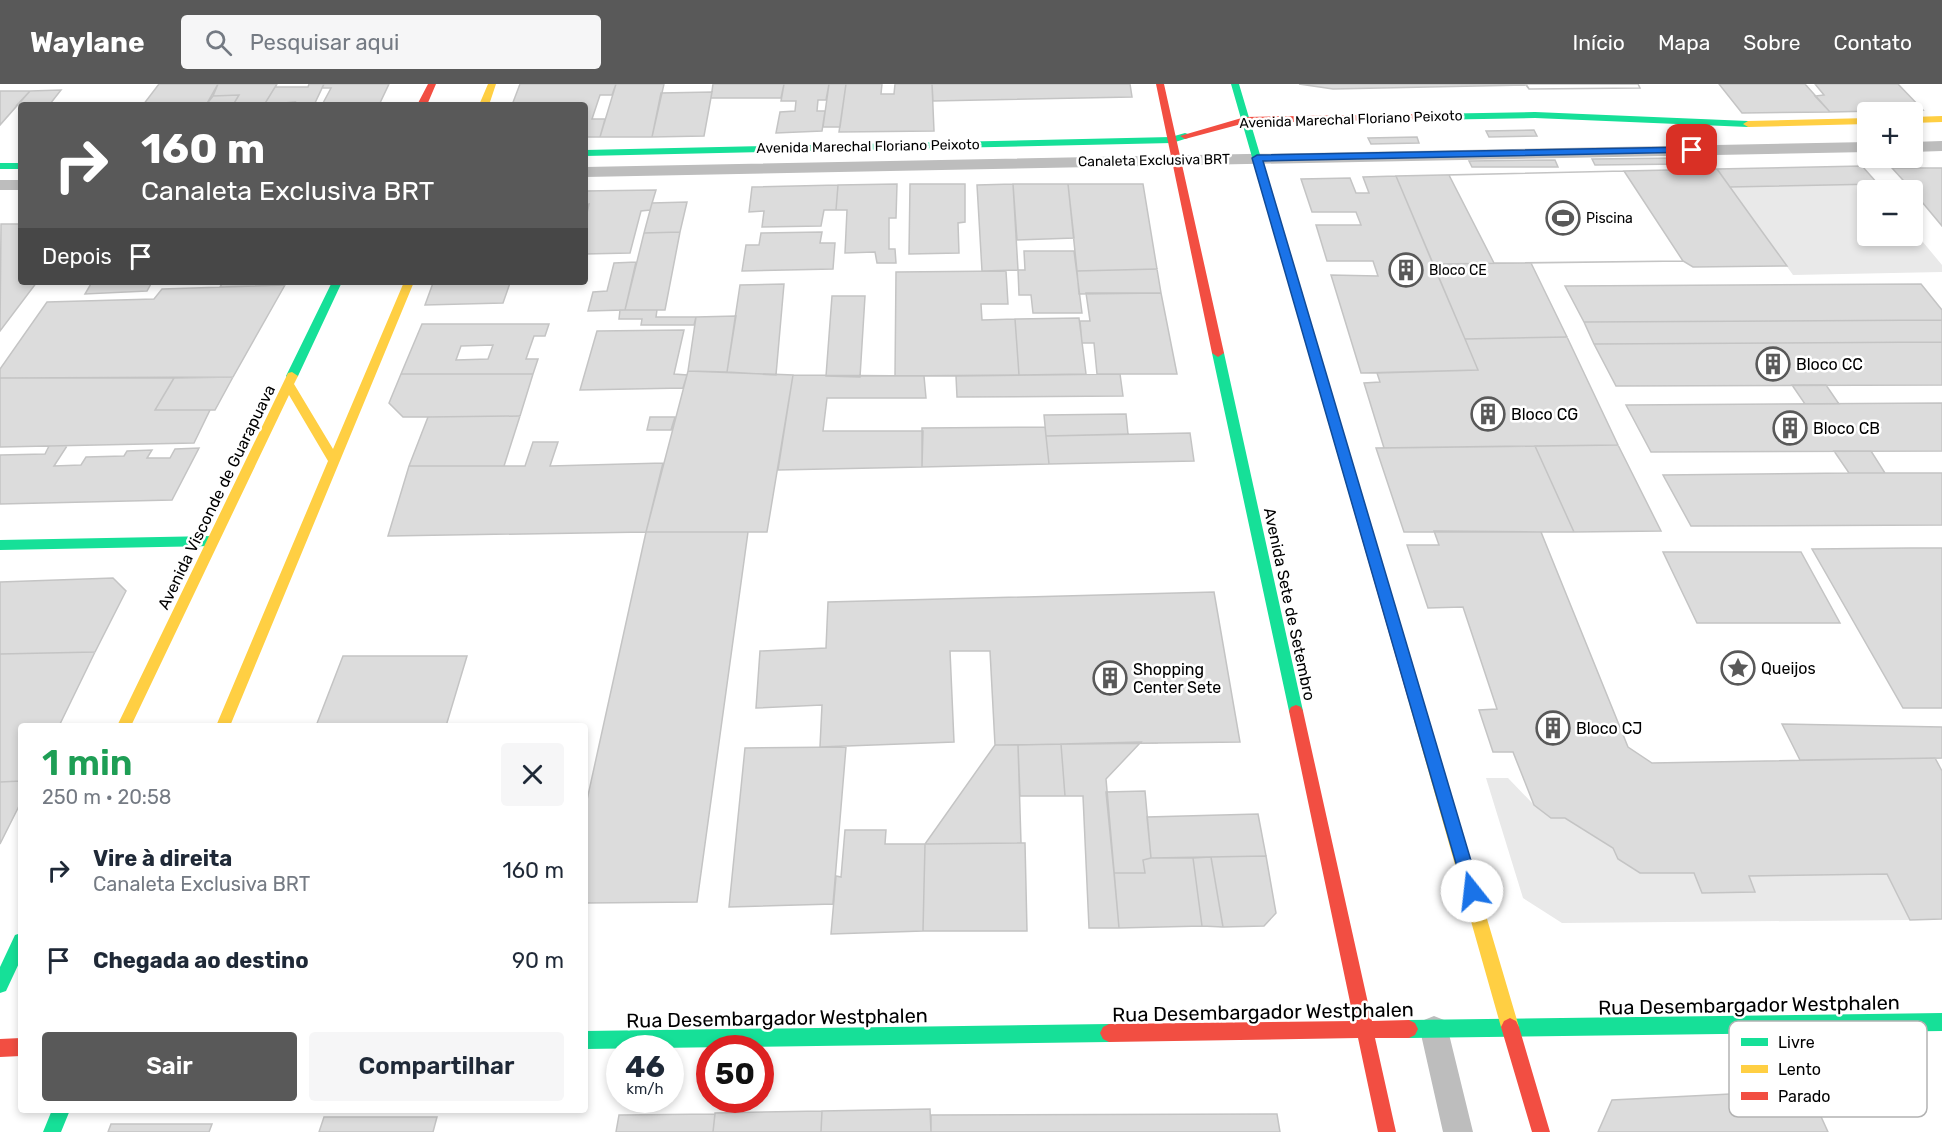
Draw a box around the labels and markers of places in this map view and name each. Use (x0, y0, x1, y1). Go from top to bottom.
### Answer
pin (1666, 124, 1717, 175)
sports icon: Piscina (1545, 200, 1581, 236)
place label: Piscina (1586, 210, 1633, 227)
building icon: Bloco CE (1388, 252, 1424, 288)
place label: Bloco CE (1429, 262, 1487, 279)
building icon: Bloco CC (1755, 346, 1791, 382)
place label: Bloco CC (1796, 355, 1863, 374)
building icon: Bloco CG (1470, 396, 1506, 432)
place label: Bloco CG (1511, 405, 1578, 424)
building icon: Bloco CB (1772, 410, 1808, 446)
place label: Bloco CB (1813, 419, 1880, 438)
place icon: Queijos (1720, 650, 1756, 686)
place label: Queijos (1761, 659, 1816, 678)
building icon: Shopping Center Sete (1092, 660, 1128, 696)
place label: Shopping Center Sete (1133, 660, 1221, 697)
building icon: Bloco CJ (1535, 710, 1571, 746)
place label: Bloco CJ (1576, 719, 1643, 738)

